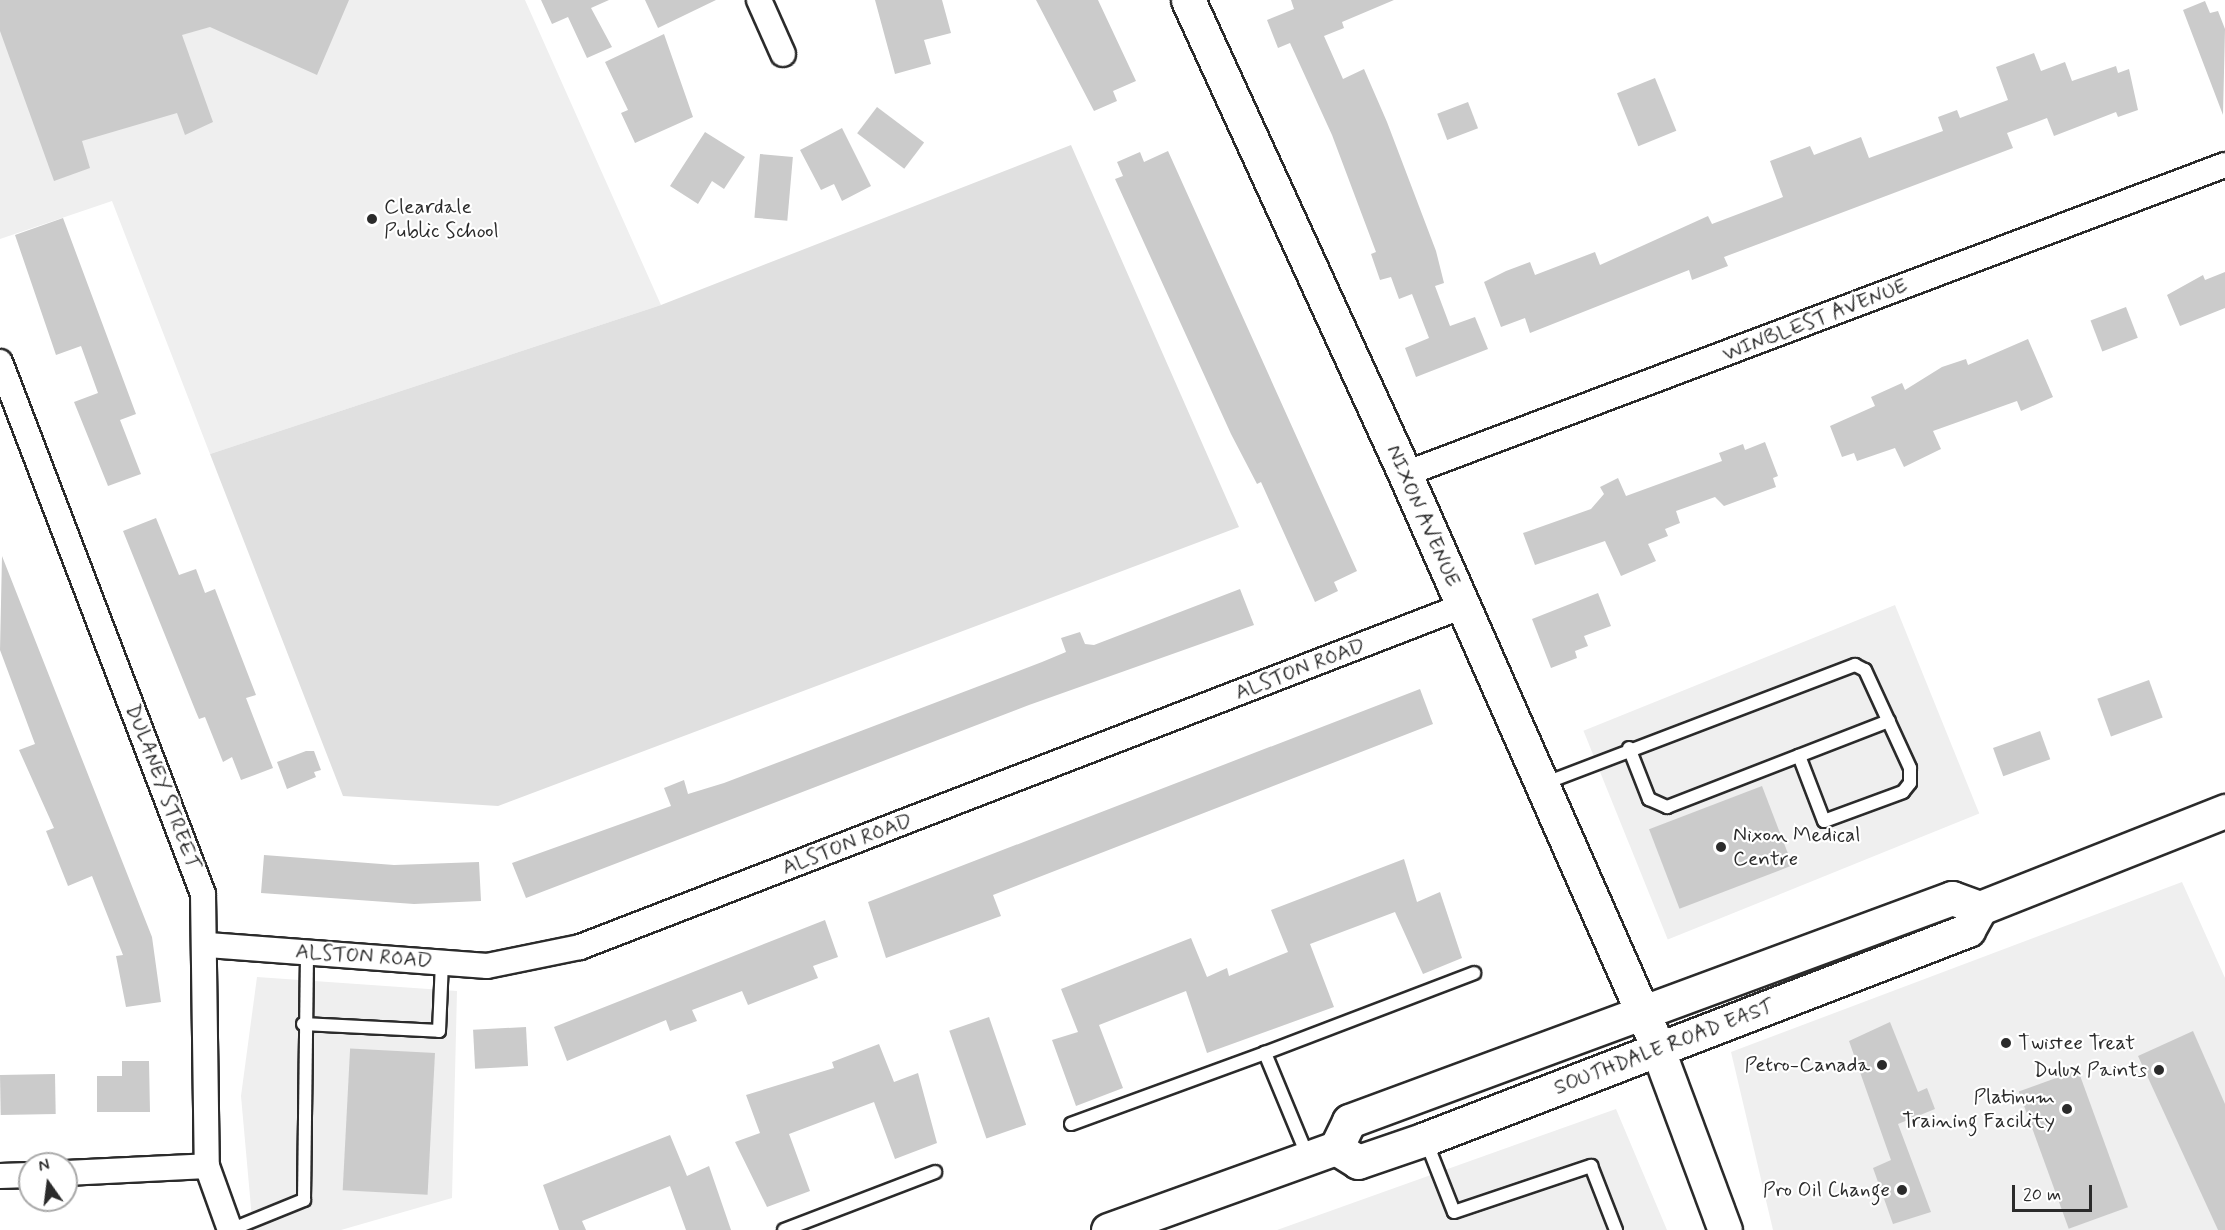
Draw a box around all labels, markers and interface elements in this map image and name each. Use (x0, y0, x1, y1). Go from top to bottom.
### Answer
place label: Cleardale Public School (384, 194, 500, 244)
marker: Cleardale Public School (365, 212, 379, 226)
street label: WINBLEST AVENUE (1718, 273, 1912, 367)
street label: NIXON AVENUE (1380, 440, 1466, 592)
street label: ALSTON ROAD (1232, 633, 1368, 705)
street label: DULANEY STREET (120, 700, 206, 874)
street label: ALSTON ROAD (779, 808, 915, 880)
place label: Nixon Medical Centre (1733, 822, 1863, 872)
marker: Nixon Medical Centre (1714, 840, 1728, 854)
street label: ALSTON ROAD (295, 939, 433, 973)
street label: SOUTHDALE ROAD EAST (1552, 994, 1776, 1100)
place label: Twistee Treat (2018, 1030, 2135, 1056)
marker: Twistee Treat (1999, 1036, 2013, 1050)
place label: Petro-Canada (1745, 1052, 1870, 1078)
place label: Dulux Paints (2036, 1057, 2147, 1083)
marker: Petro-Canada (1875, 1058, 1889, 1072)
marker: Dulux Paints (2152, 1063, 2166, 1077)
place label: Platinum Training Facility (1903, 1084, 2055, 1134)
marker: Platinum Training Facility (2060, 1102, 2074, 1116)
north arrow (18, 1152, 78, 1212)
text: N (36, 1155, 52, 1177)
scale bar (2015, 1173, 2094, 1211)
place label: Pro Oil Change (1753, 1177, 1890, 1203)
marker: Pro Oil Change (1895, 1183, 1909, 1197)
text: 20 m (2023, 1183, 2061, 1207)

